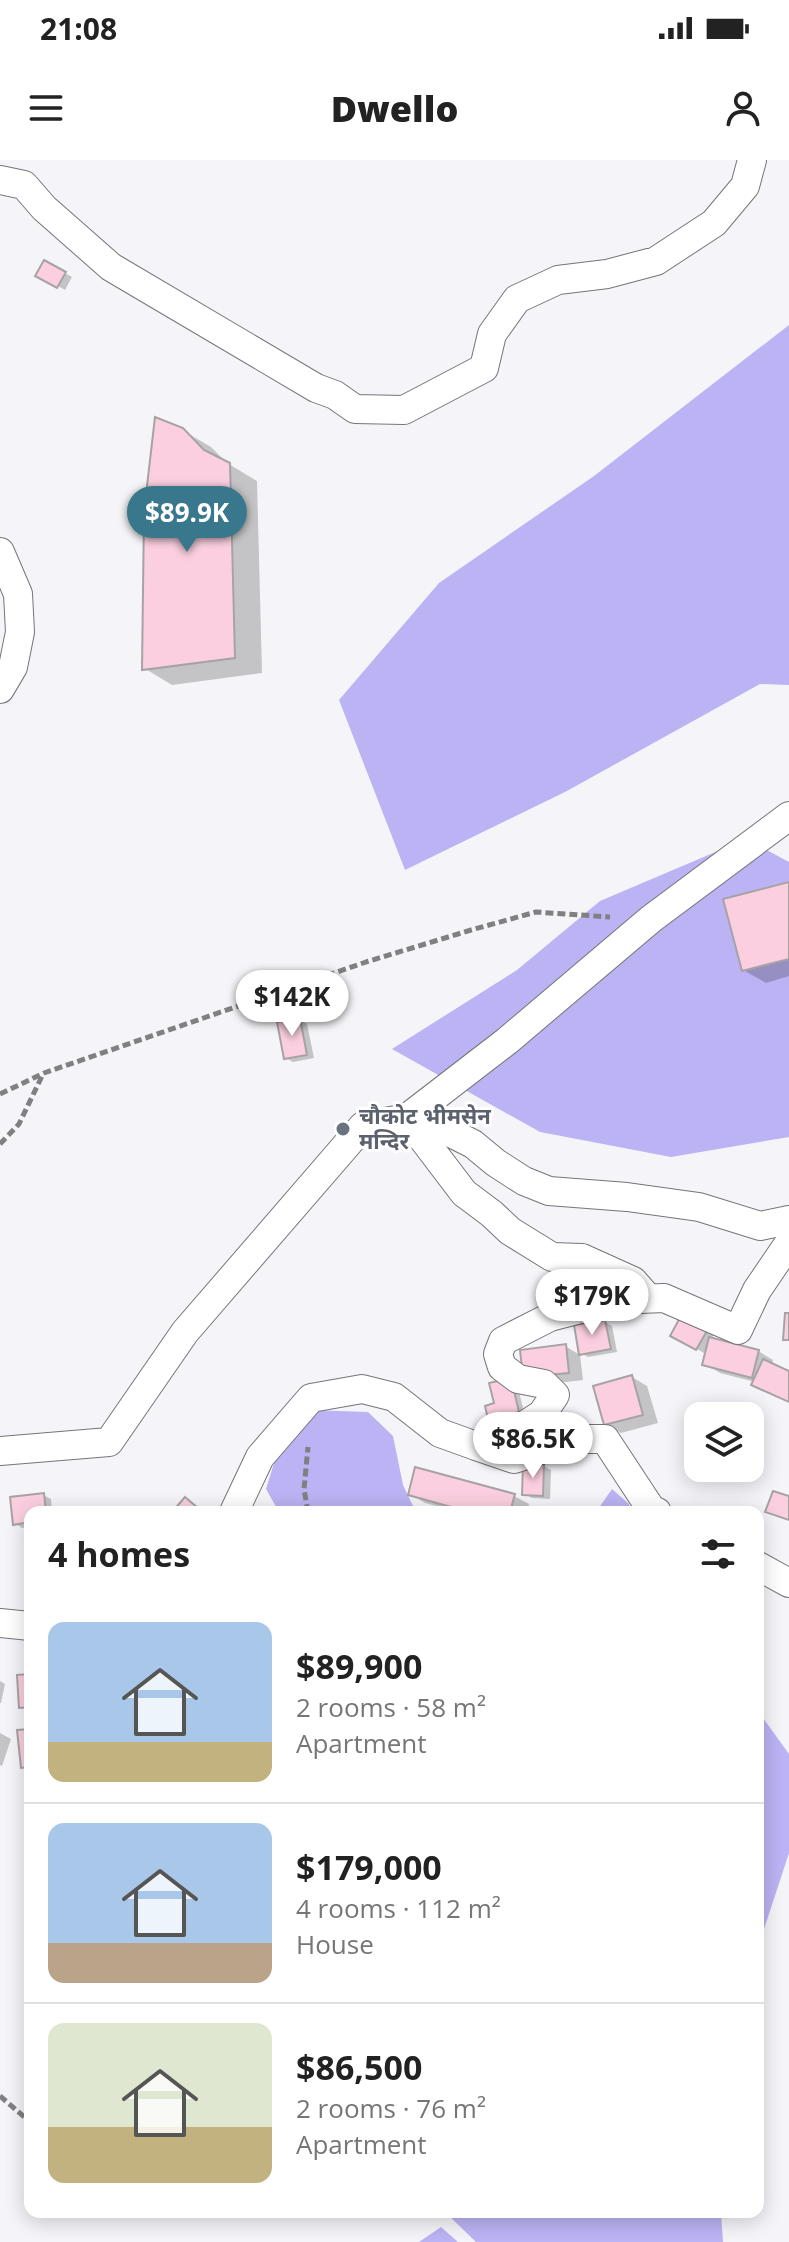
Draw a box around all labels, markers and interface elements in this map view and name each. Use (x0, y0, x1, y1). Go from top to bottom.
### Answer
text: 21:08 (40, 8, 117, 49)
text: Dwello (331, 84, 458, 133)
icon: menu (24, 86, 68, 130)
icon: person (721, 86, 765, 130)
pin: $89.9K (122, 486, 252, 554)
text: $89.9K (145, 494, 229, 530)
pin: $142K (236, 970, 348, 1038)
text: $142K (254, 978, 330, 1014)
place label: चौकोट भीमसेन मन्दिर (359, 1100, 491, 1155)
marker: चौकोट भीमसेन मन्दिर (334, 1120, 352, 1138)
pin: $179K (536, 1269, 648, 1337)
text: $179K (554, 1277, 630, 1313)
map controls (684, 1402, 764, 1482)
button: layers (684, 1402, 764, 1482)
pin: $86.5K (468, 1412, 598, 1480)
text: $86.5K (491, 1420, 575, 1456)
text: 4 homes (48, 1531, 190, 1577)
icon: filters (696, 1532, 740, 1576)
text: $89,900 (296, 1643, 422, 1689)
icon: home (112, 1654, 208, 1750)
text: 2 rooms · 58 m² (296, 1689, 486, 1725)
text: Apartment (296, 1725, 427, 1761)
text: $179,000 (296, 1844, 442, 1890)
icon: home (112, 1855, 208, 1951)
text: 4 rooms · 112 m² (296, 1890, 501, 1926)
text: House (296, 1926, 374, 1962)
text: $86,500 (296, 2044, 422, 2090)
icon: home (112, 2055, 208, 2151)
text: 2 rooms · 76 m² (296, 2090, 486, 2126)
text: Apartment (296, 2126, 427, 2162)

